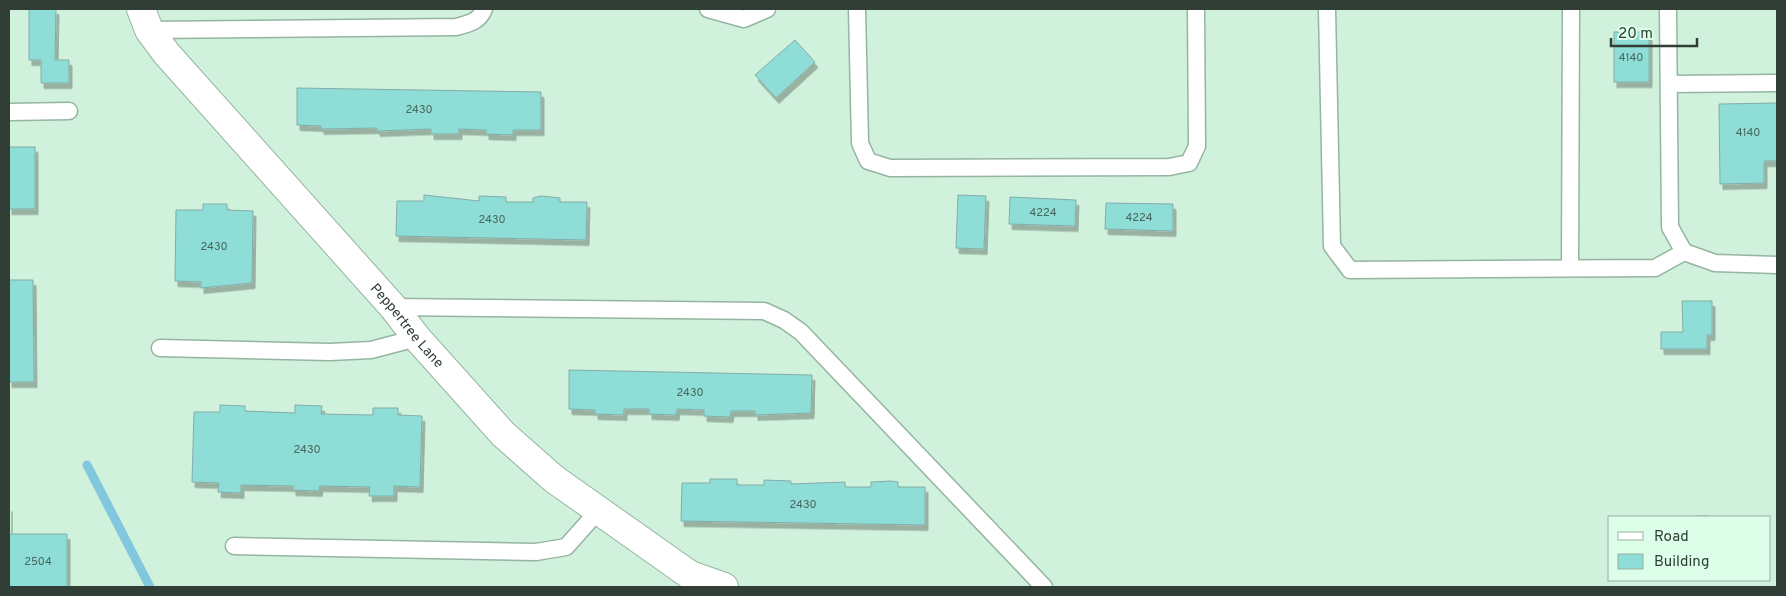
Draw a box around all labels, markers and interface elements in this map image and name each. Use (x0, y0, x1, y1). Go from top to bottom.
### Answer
scale bar (1611, 15, 1697, 47)
text: 20 m (1618, 25, 1653, 44)
house number: 4140 (1619, 51, 1643, 65)
house number: 2430 (405, 103, 433, 117)
house number: 4140 (1736, 126, 1760, 140)
house number: 4224 (1029, 206, 1057, 220)
house number: 4224 (1125, 211, 1153, 225)
house number: 2430 (478, 213, 506, 227)
house number: 2430 (200, 240, 228, 254)
street label: Peppertree Lane (366, 280, 447, 372)
house number: 2430 (676, 386, 704, 400)
house number: 2430 (293, 443, 321, 457)
house number: 2430 (789, 498, 817, 512)
legend (1608, 516, 1771, 581)
text: Road (1654, 528, 1689, 547)
text: Building (1654, 553, 1709, 572)
house number: 2504 (24, 555, 52, 569)

